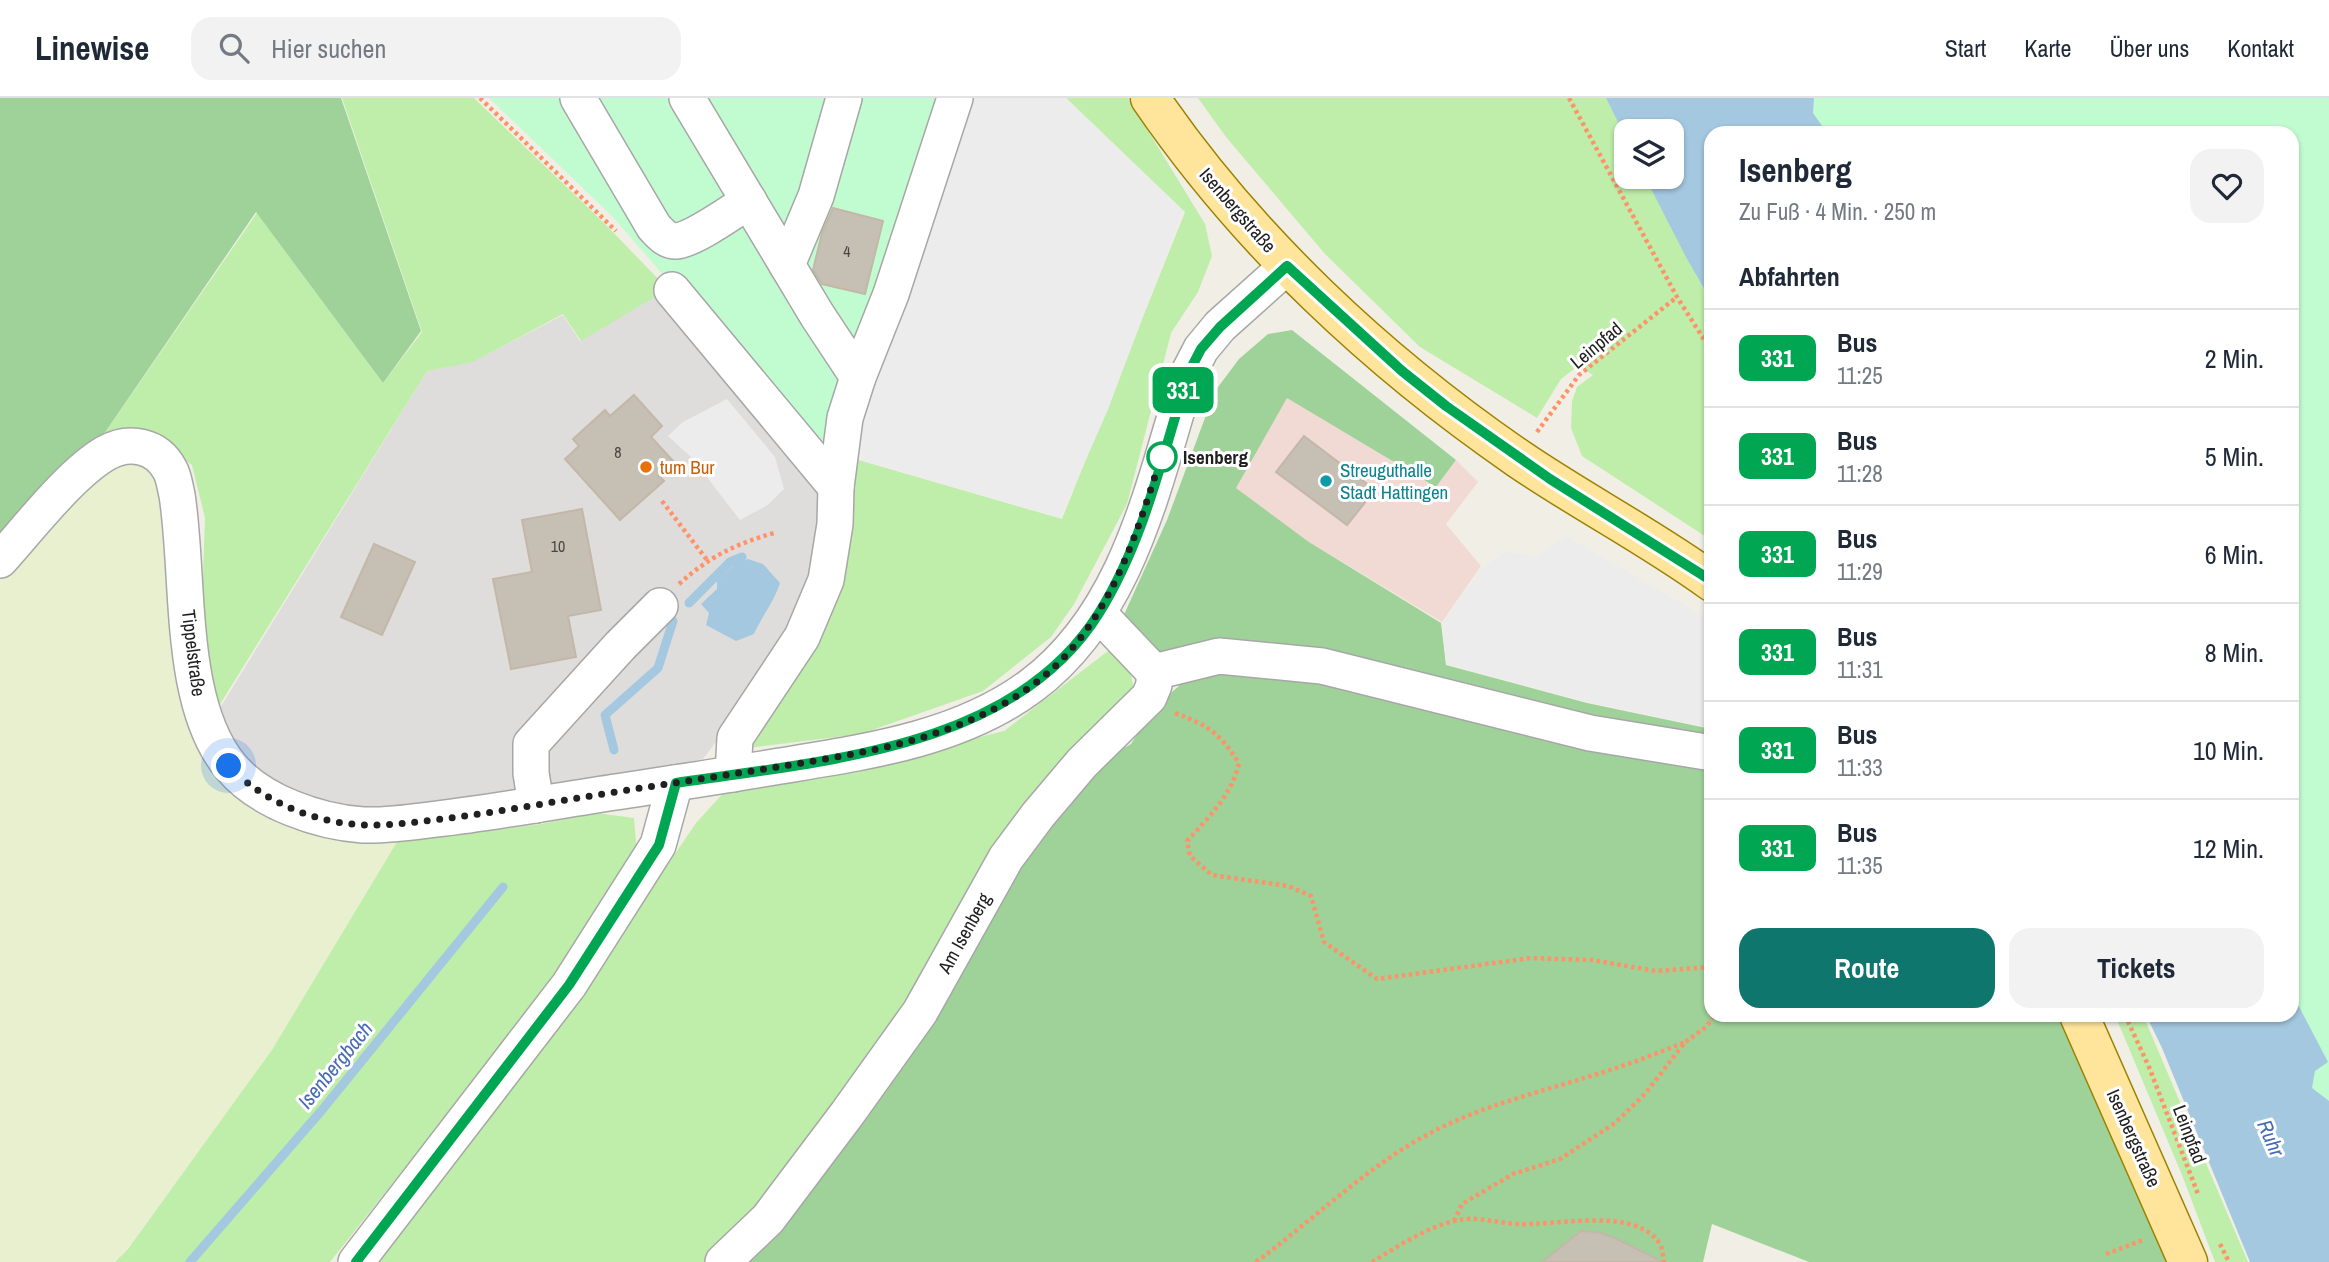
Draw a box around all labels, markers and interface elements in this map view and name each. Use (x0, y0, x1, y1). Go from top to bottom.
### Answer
search box (191, 17, 681, 80)
text: Linewise (35, 26, 149, 70)
icon: search (215, 29, 253, 67)
text: Hier suchen (271, 31, 386, 66)
text: Start (1945, 32, 1986, 64)
text: Karte (2024, 32, 2071, 64)
text: Über uns (2109, 32, 2189, 64)
text: Kontakt (2227, 32, 2294, 64)
map controls (1614, 119, 1684, 189)
button: layers (1614, 119, 1684, 189)
text: Isenberg (1739, 148, 1852, 192)
button: heart (2190, 149, 2264, 223)
street label: Isenbergstraße (1194, 162, 1282, 258)
text: Zu Fuß · 4 Min. · 250 m (1739, 196, 1936, 227)
house number: 4 (843, 240, 851, 262)
text: Abfahrten (1739, 259, 1840, 294)
street label: Leinpfad (1564, 316, 1628, 374)
text: Bus (1837, 325, 1877, 360)
text: 2 Min. (2205, 341, 2264, 376)
text: 331 (1761, 342, 1794, 374)
text: 11:25 (1837, 360, 1883, 391)
line badge: 331 (1143, 367, 1223, 413)
text: 331 (1167, 374, 1199, 406)
text: Bus (1837, 423, 1877, 458)
text: 5 Min. (2205, 439, 2264, 474)
text: 331 (1761, 440, 1794, 472)
house number: 8 (614, 441, 622, 463)
marker: Isenberg (1147, 442, 1177, 472)
place label: Isenberg (1183, 444, 1248, 470)
place label: tum Bur (660, 454, 715, 480)
place label: Streuguthalle Stadt Hattingen (1340, 457, 1448, 505)
text: 11:28 (1837, 458, 1883, 489)
marker: tum Bur (638, 459, 654, 475)
marker: Streuguthalle Stadt Hattingen (1318, 473, 1334, 489)
text: Bus (1837, 521, 1877, 556)
house number: 10 (551, 535, 565, 557)
text: 6 Min. (2205, 537, 2264, 572)
text: 331 (1761, 538, 1794, 570)
text: 11:29 (1837, 556, 1883, 587)
street label: Tippelstraße (176, 608, 212, 698)
text: Bus (1837, 619, 1877, 654)
text: 8 Min. (2205, 635, 2264, 670)
text: 331 (1761, 636, 1794, 668)
text: 11:31 (1837, 654, 1883, 685)
text: Bus (1837, 717, 1877, 752)
text: 10 Min. (2193, 733, 2264, 768)
text: 331 (1761, 734, 1794, 766)
your location (211, 748, 246, 783)
text: 11:33 (1837, 752, 1883, 783)
text: Bus (1837, 815, 1877, 850)
text: 12 Min. (2193, 831, 2264, 866)
text: 331 (1761, 832, 1794, 864)
text: 11:35 (1837, 850, 1883, 881)
street label: Am Isenberg (931, 888, 997, 979)
button: Route (1739, 928, 1995, 1008)
button: Tickets (2009, 928, 2264, 1008)
water label: Isenbergbach (291, 1015, 379, 1115)
street label: Isenbergstraße (2101, 1085, 2167, 1191)
street label: Leinpfad (2167, 1101, 2213, 1167)
water label: Ruhr (2250, 1115, 2292, 1162)

